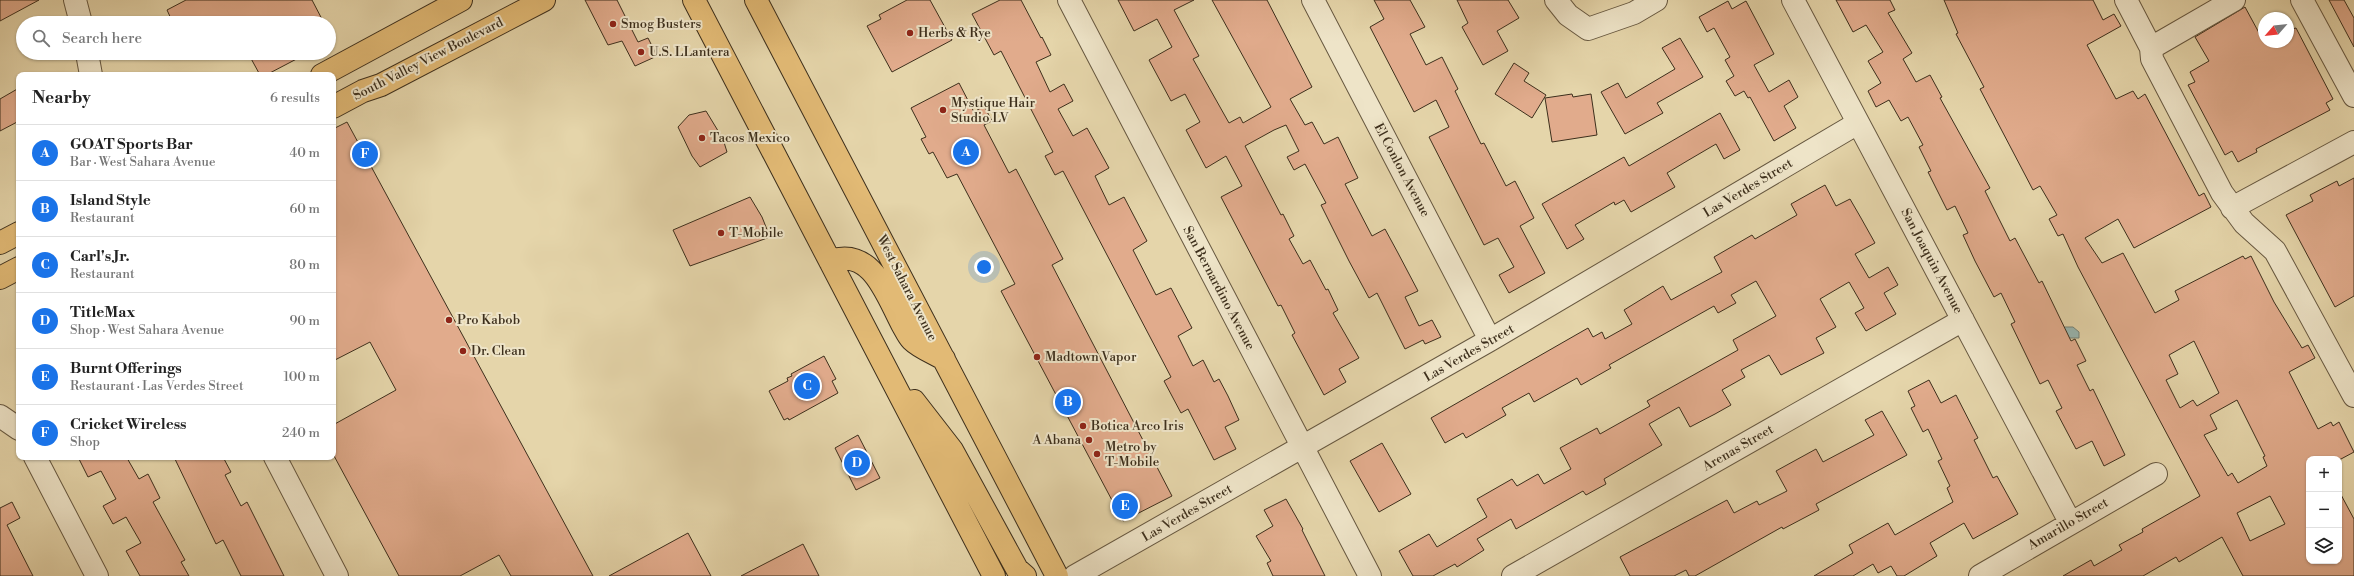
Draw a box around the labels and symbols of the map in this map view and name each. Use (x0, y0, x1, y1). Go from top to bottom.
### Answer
north arrow (2258, 12, 2294, 48)
street label: South Valley View Boulevard (350, 14, 506, 104)
place label: Smog Busters (621, 16, 702, 32)
marker: Smog Busters (608, 19, 618, 29)
place label: Herbs & Rye (918, 25, 991, 41)
marker: Herbs & Rye (905, 28, 915, 38)
place label: U.S. LLantera (649, 44, 730, 60)
marker: U.S. LLantera (636, 47, 646, 57)
place label: Mystique Hair Studio LV (951, 95, 1035, 126)
marker: Mystique Hair Studio LV (938, 105, 948, 115)
street label: El Conlon Avenue (1371, 120, 1434, 220)
place label: Tacos Mexico (710, 130, 790, 146)
marker: Tacos Mexico (697, 133, 707, 143)
pin: A (953, 137, 979, 167)
pin: F (352, 139, 378, 169)
street label: Las Verdes Street (1700, 155, 1796, 221)
street label: San Joaquin Avenue (1897, 206, 1967, 317)
street label: San Bernardino Avenue (1180, 223, 1259, 353)
place label: T-Mobile (729, 225, 784, 241)
marker: T-Mobile (716, 228, 726, 238)
street label: West Sahara Avenue (873, 232, 941, 344)
your location (974, 257, 994, 277)
place label: Pro Kabob (457, 312, 520, 328)
marker: Pro Kabob (444, 315, 454, 325)
street label: Las Verdes Street (1421, 321, 1517, 385)
place label: Dr. Clean (471, 343, 526, 359)
marker: Dr. Clean (458, 346, 468, 356)
place label: Madtown Vapor (1045, 349, 1137, 365)
marker: Madtown Vapor (1032, 352, 1042, 362)
pin: C (794, 371, 820, 401)
pin: B (1055, 387, 1081, 417)
place label: Botica Arco Iris (1090, 418, 1184, 434)
marker: Botica Arco Iris (1078, 421, 1088, 431)
street label: Arenas Street (1699, 421, 1777, 475)
place label: A Abana (1031, 432, 1081, 448)
marker: A Abana (1084, 435, 1094, 445)
place label: Metro by T-Mobile (1105, 439, 1160, 470)
pin: D (844, 448, 870, 478)
marker: Metro by T-Mobile (1092, 449, 1102, 459)
street label: Las Verdes Street (1139, 481, 1235, 545)
pin: E (1112, 491, 1138, 521)
street label: Amarillo Street (2024, 494, 2111, 554)

